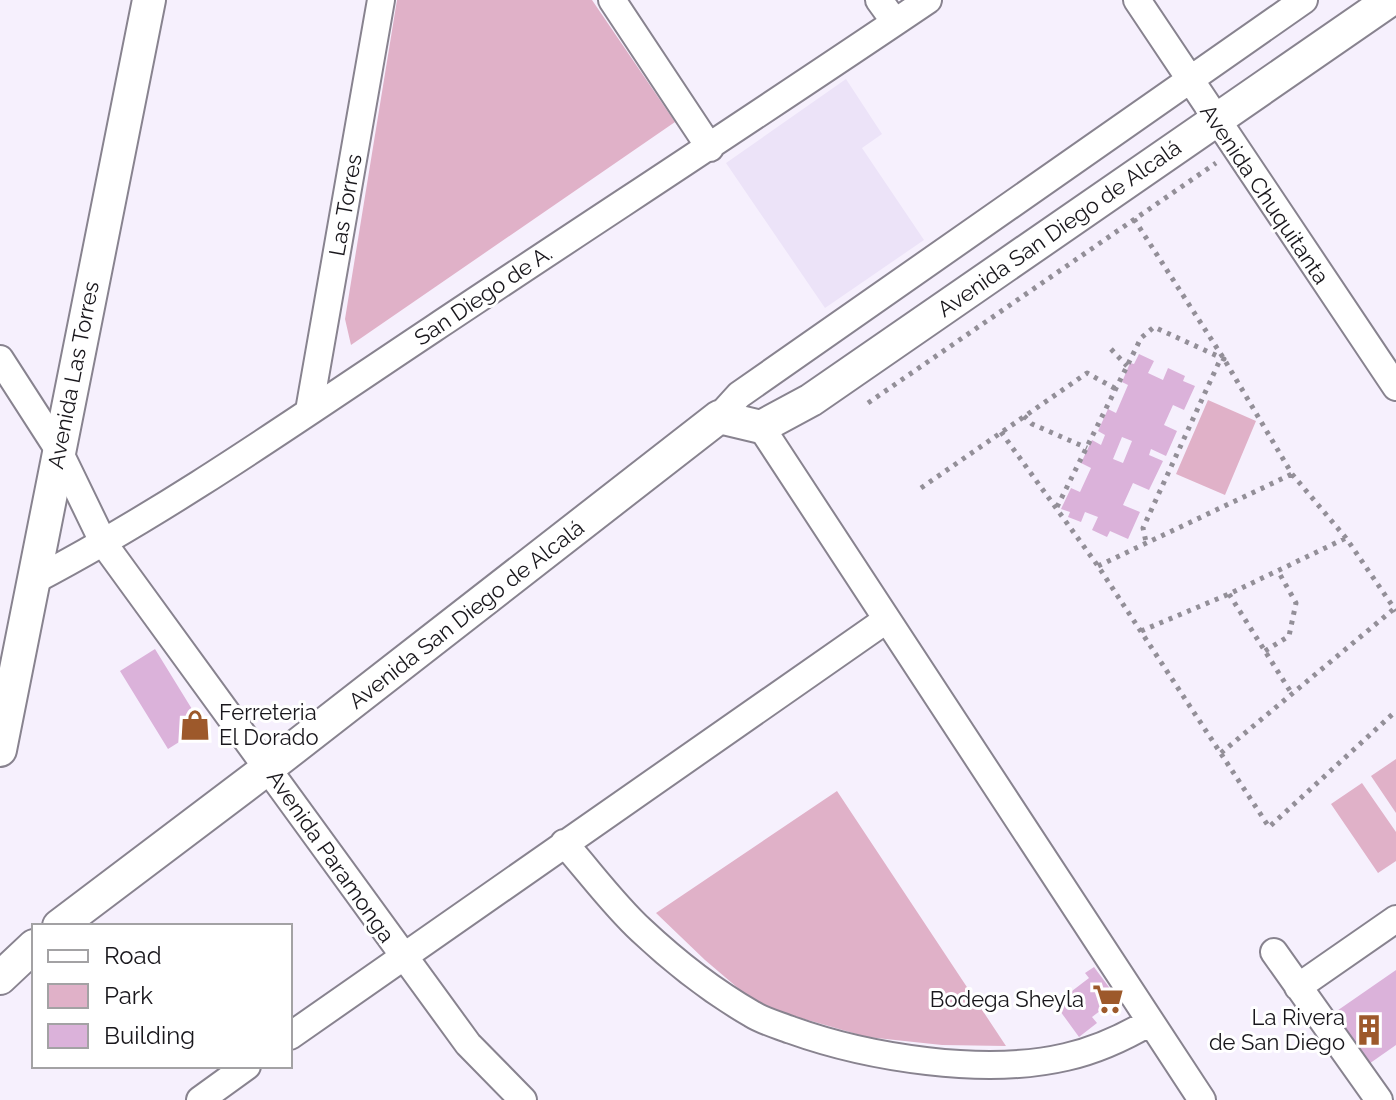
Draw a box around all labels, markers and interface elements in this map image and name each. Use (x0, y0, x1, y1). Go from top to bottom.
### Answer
street label: Avenida Chuquitanta (1195, 99, 1335, 289)
street label: Avenida San Diego de Alcalá (932, 134, 1186, 322)
street label: Las Torres (323, 152, 367, 258)
street label: San Diego de A. (409, 239, 557, 351)
street label: Avenida Las Torres (42, 279, 104, 471)
street label: Avenida San Diego de Alcalá (343, 514, 589, 714)
place label: Ferreteria El Dorado (219, 699, 319, 750)
shop icon: Ferreteria El Dorado (178, 708, 212, 742)
street label: Avenida Paramonga (262, 765, 400, 947)
legend (32, 924, 292, 1068)
text: Road (104, 941, 162, 970)
text: Park (104, 981, 153, 1010)
supermarket icon: Bodega Sheyla (1091, 982, 1125, 1016)
place label: Bodega Sheyla (930, 986, 1084, 1012)
place label: La Rivera de San Diego (1209, 1004, 1345, 1055)
building icon: La Rivera de San Diego (1352, 1013, 1386, 1047)
text: Building (104, 1021, 195, 1050)

